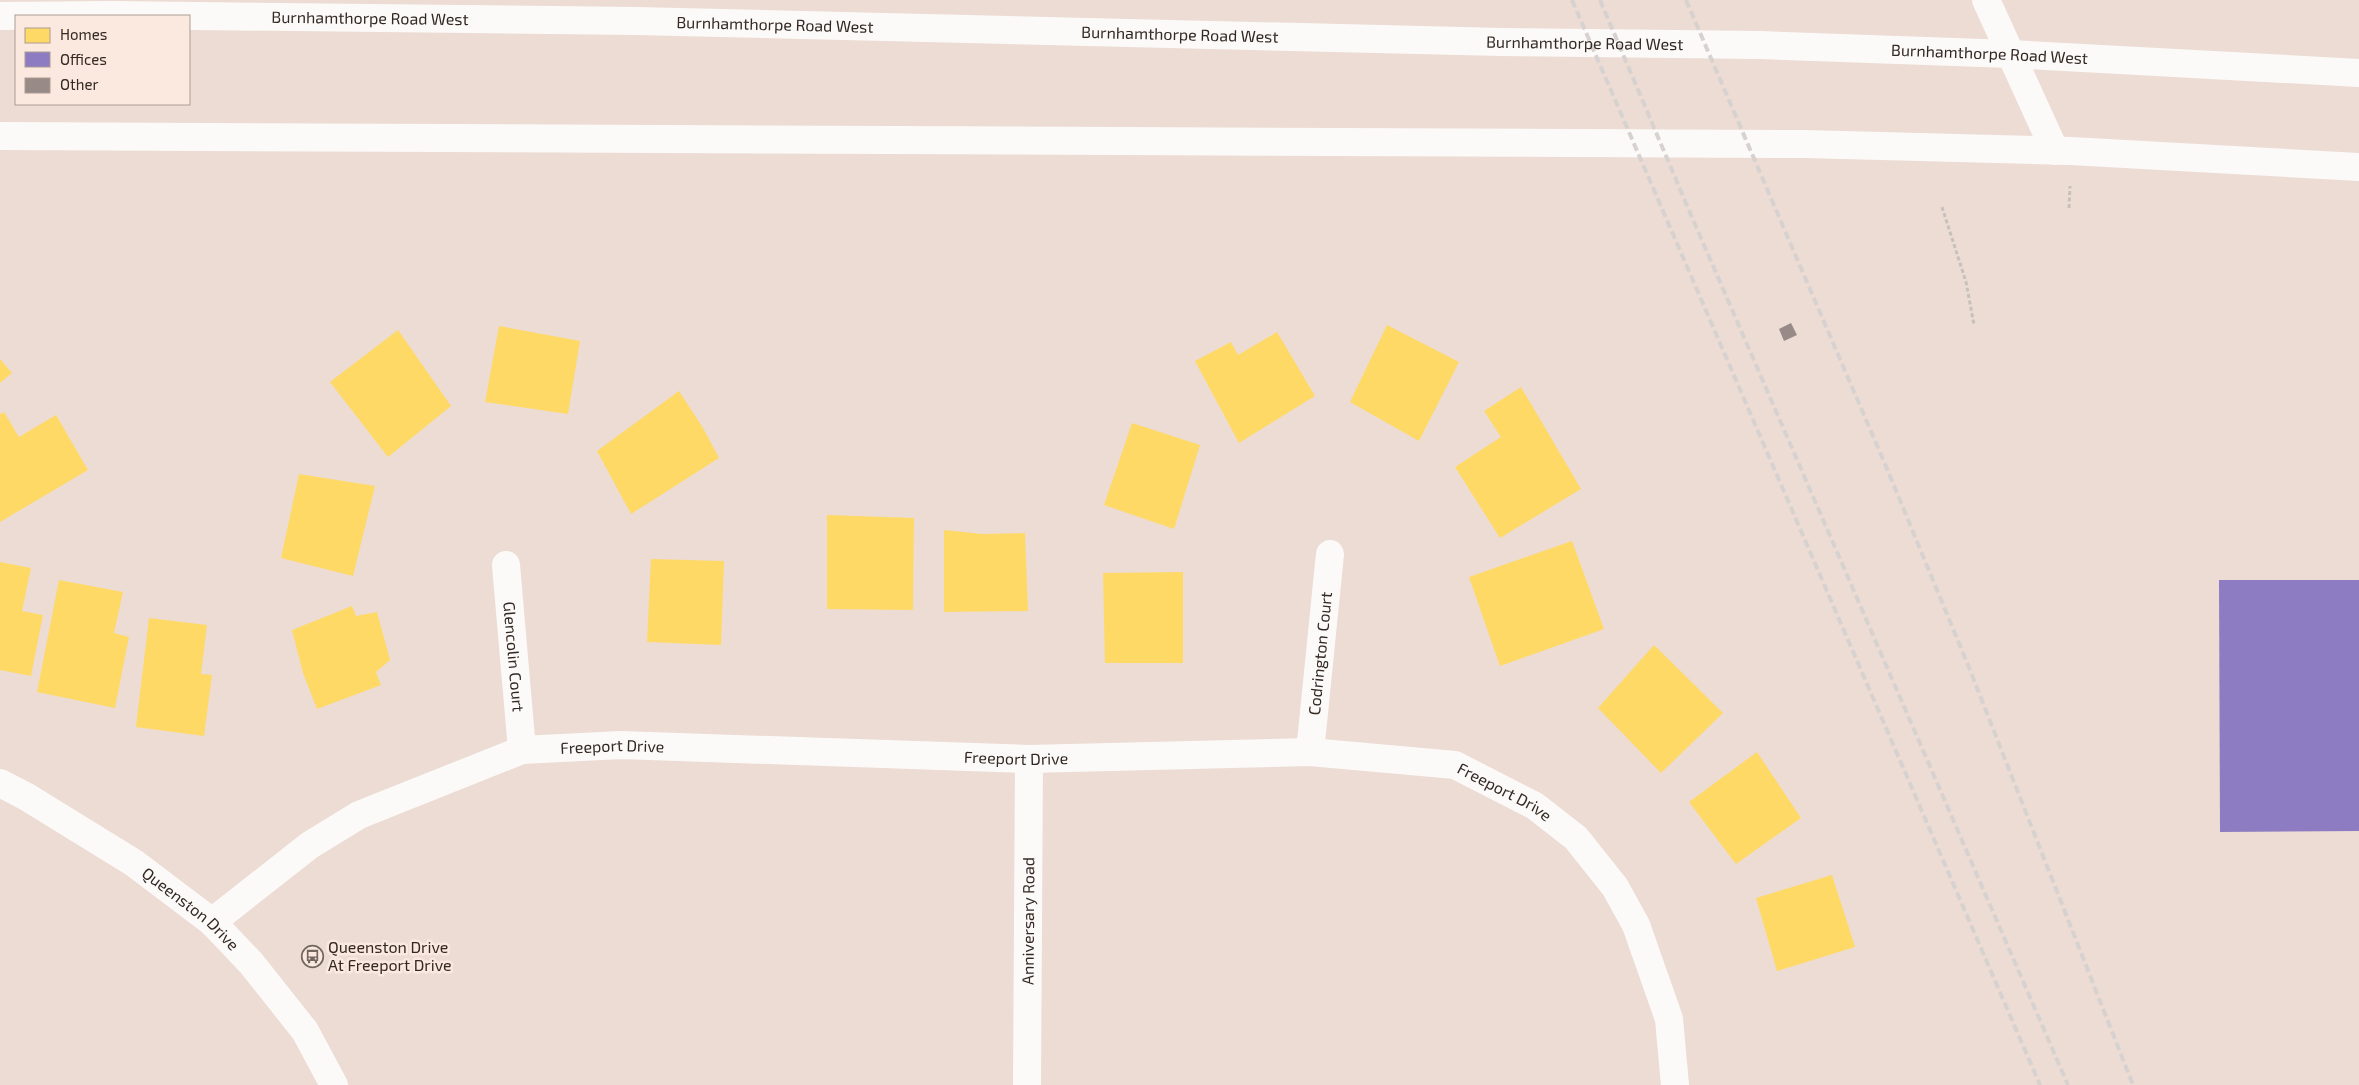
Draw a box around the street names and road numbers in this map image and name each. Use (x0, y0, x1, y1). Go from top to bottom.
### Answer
street label: Burnhamthorpe Road West (271, 7, 469, 28)
street label: Burnhamthorpe Road West (676, 12, 874, 36)
street label: Burnhamthorpe Road West (1081, 22, 1279, 46)
street label: Burnhamthorpe Road West (1486, 32, 1683, 53)
street label: Burnhamthorpe Road West (1891, 40, 2089, 67)
street label: Codrington Court (1304, 591, 1335, 716)
street label: Glencolin Court (500, 601, 529, 713)
street label: Freeport Drive (560, 735, 665, 757)
street label: Freeport Drive (964, 747, 1068, 768)
street label: Freeport Drive (1455, 758, 1556, 825)
street label: Anniversary Road (1018, 857, 1037, 985)
street label: Queenston Drive (138, 863, 244, 954)

